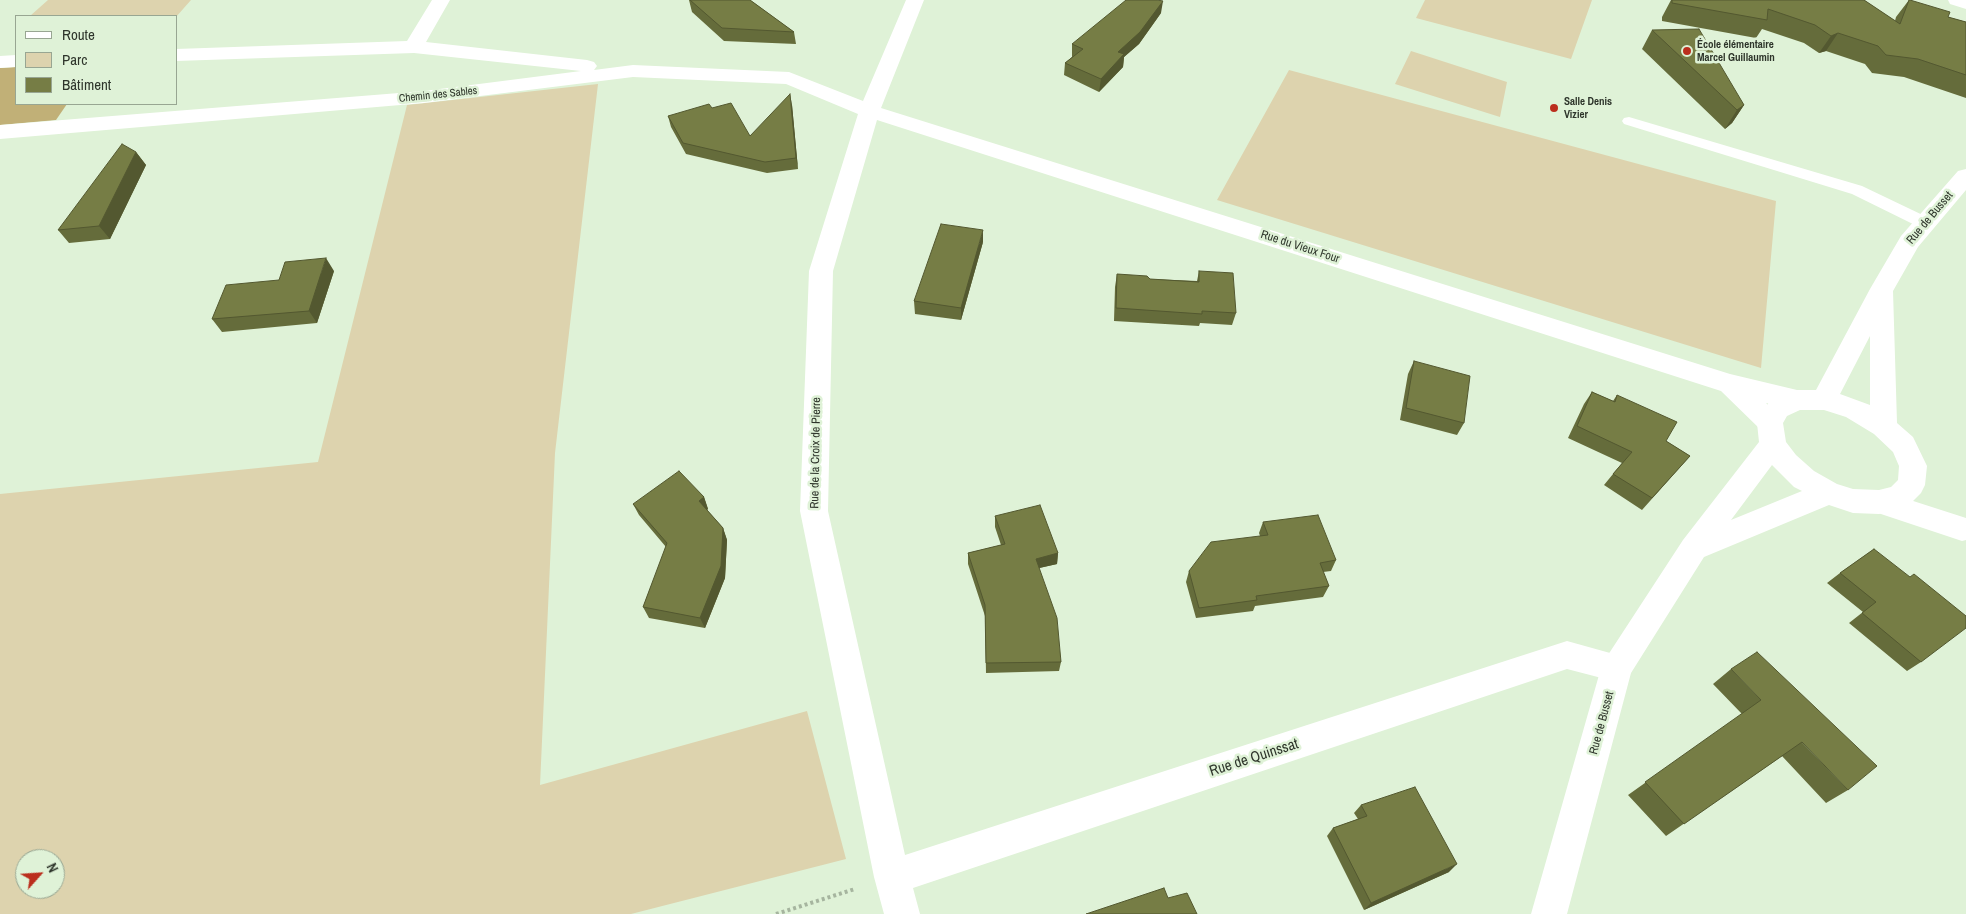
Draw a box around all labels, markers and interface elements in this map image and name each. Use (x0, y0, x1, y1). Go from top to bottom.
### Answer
legend (15, 15, 178, 105)
text: Route (62, 24, 95, 45)
place label: École élémentaire Marcel Guillaumin (1697, 38, 1775, 64)
marker: École élémentaire Marcel Guillaumin (1681, 45, 1693, 57)
text: Parc (62, 49, 87, 70)
text: Bâtiment (62, 74, 111, 95)
street label: Chemin des Sables (398, 84, 478, 106)
place label: Salle Denis Vizier (1564, 95, 1612, 121)
marker: Salle Denis Vizier (1548, 102, 1560, 114)
street label: Rue de Busset (1904, 189, 1956, 247)
street label: Rue du Vieux Four (1259, 227, 1341, 267)
street label: Rue de la Croix de Pierre (808, 397, 824, 509)
street label: Rue de Busset (1587, 690, 1617, 756)
street label: Rue de Quinssat (1207, 735, 1301, 781)
north arrow (15, 849, 65, 899)
text: N (43, 860, 62, 876)

